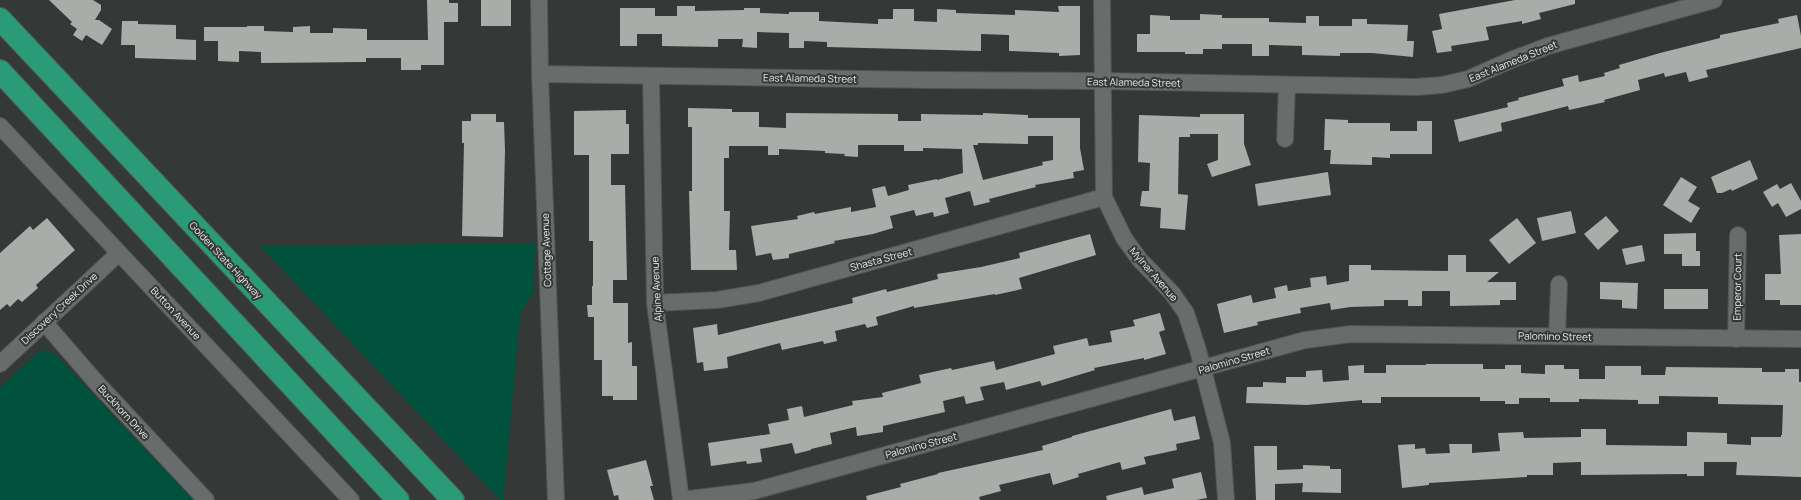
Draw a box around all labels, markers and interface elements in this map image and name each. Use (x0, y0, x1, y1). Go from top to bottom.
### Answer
street label: East Alameda Street (1467, 37, 1559, 85)
street label: East Alameda Street (763, 70, 857, 86)
street label: East Alameda Street (1087, 74, 1181, 90)
street label: Cottage Avenue (538, 213, 554, 287)
street label: Golden State Highway (186, 218, 266, 302)
street label: Shasta Street (848, 244, 914, 274)
street label: Mylnar Avenue (1127, 244, 1181, 304)
street label: Emperor Court (1729, 253, 1745, 321)
street label: Alpine Avenue (647, 256, 665, 322)
street label: Discovery Creek Drive (18, 269, 100, 347)
street label: Button Avenue (148, 284, 204, 343)
street label: Palomino Street (1518, 328, 1592, 344)
street label: Palomino Street (1197, 343, 1271, 377)
street label: Buckhorn Drive (95, 382, 153, 442)
street label: Palomino Street (884, 429, 958, 461)

